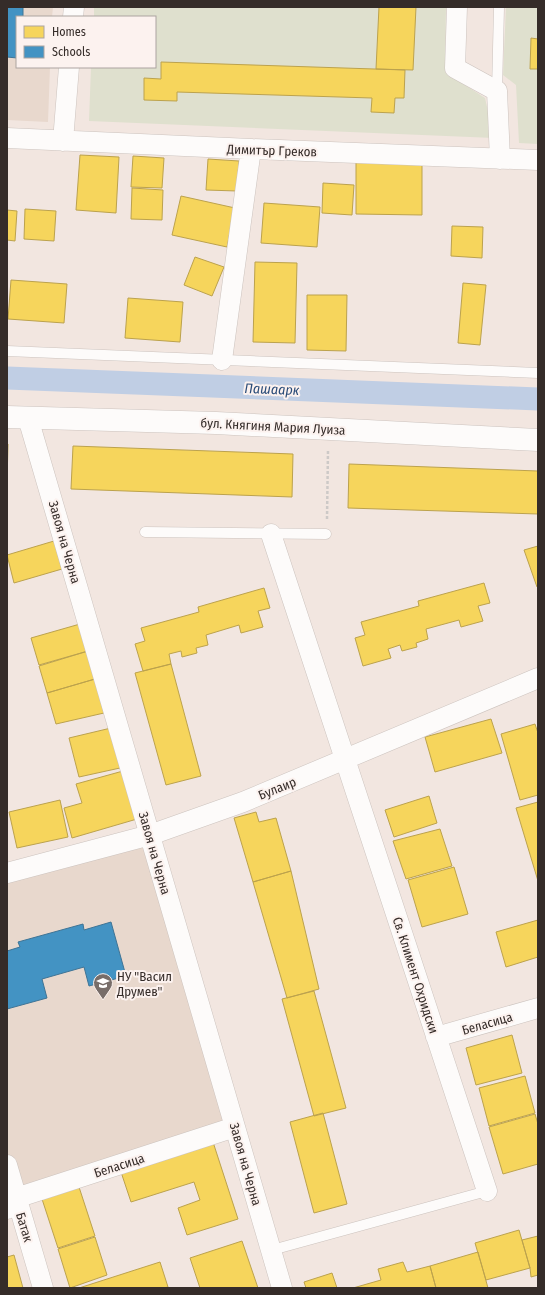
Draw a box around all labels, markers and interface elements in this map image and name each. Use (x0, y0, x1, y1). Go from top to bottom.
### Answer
legend (16, 16, 156, 68)
text: Homes (52, 25, 86, 39)
text: Schools (52, 45, 90, 59)
street label: Димитър Греков (226, 141, 317, 160)
water label: Пашаарк (244, 380, 300, 399)
street label: бул. Княгиня Мария Луиза (200, 415, 346, 438)
street label: Завоя на Черна (46, 499, 83, 585)
street label: Булаир (256, 774, 298, 803)
street label: Завоя на Черна (136, 810, 173, 896)
street label: Св. Климент Охридски (390, 915, 441, 1035)
place label: НУ "Васил Друмев" (116, 969, 172, 999)
school or university icon: НУ "Васил Друмев" (92, 972, 114, 1000)
street label: Беласица (460, 1009, 514, 1038)
street label: Завоя на Черна (227, 1121, 264, 1207)
street label: Беласица (92, 1150, 146, 1181)
street label: Батак (13, 1210, 36, 1244)

